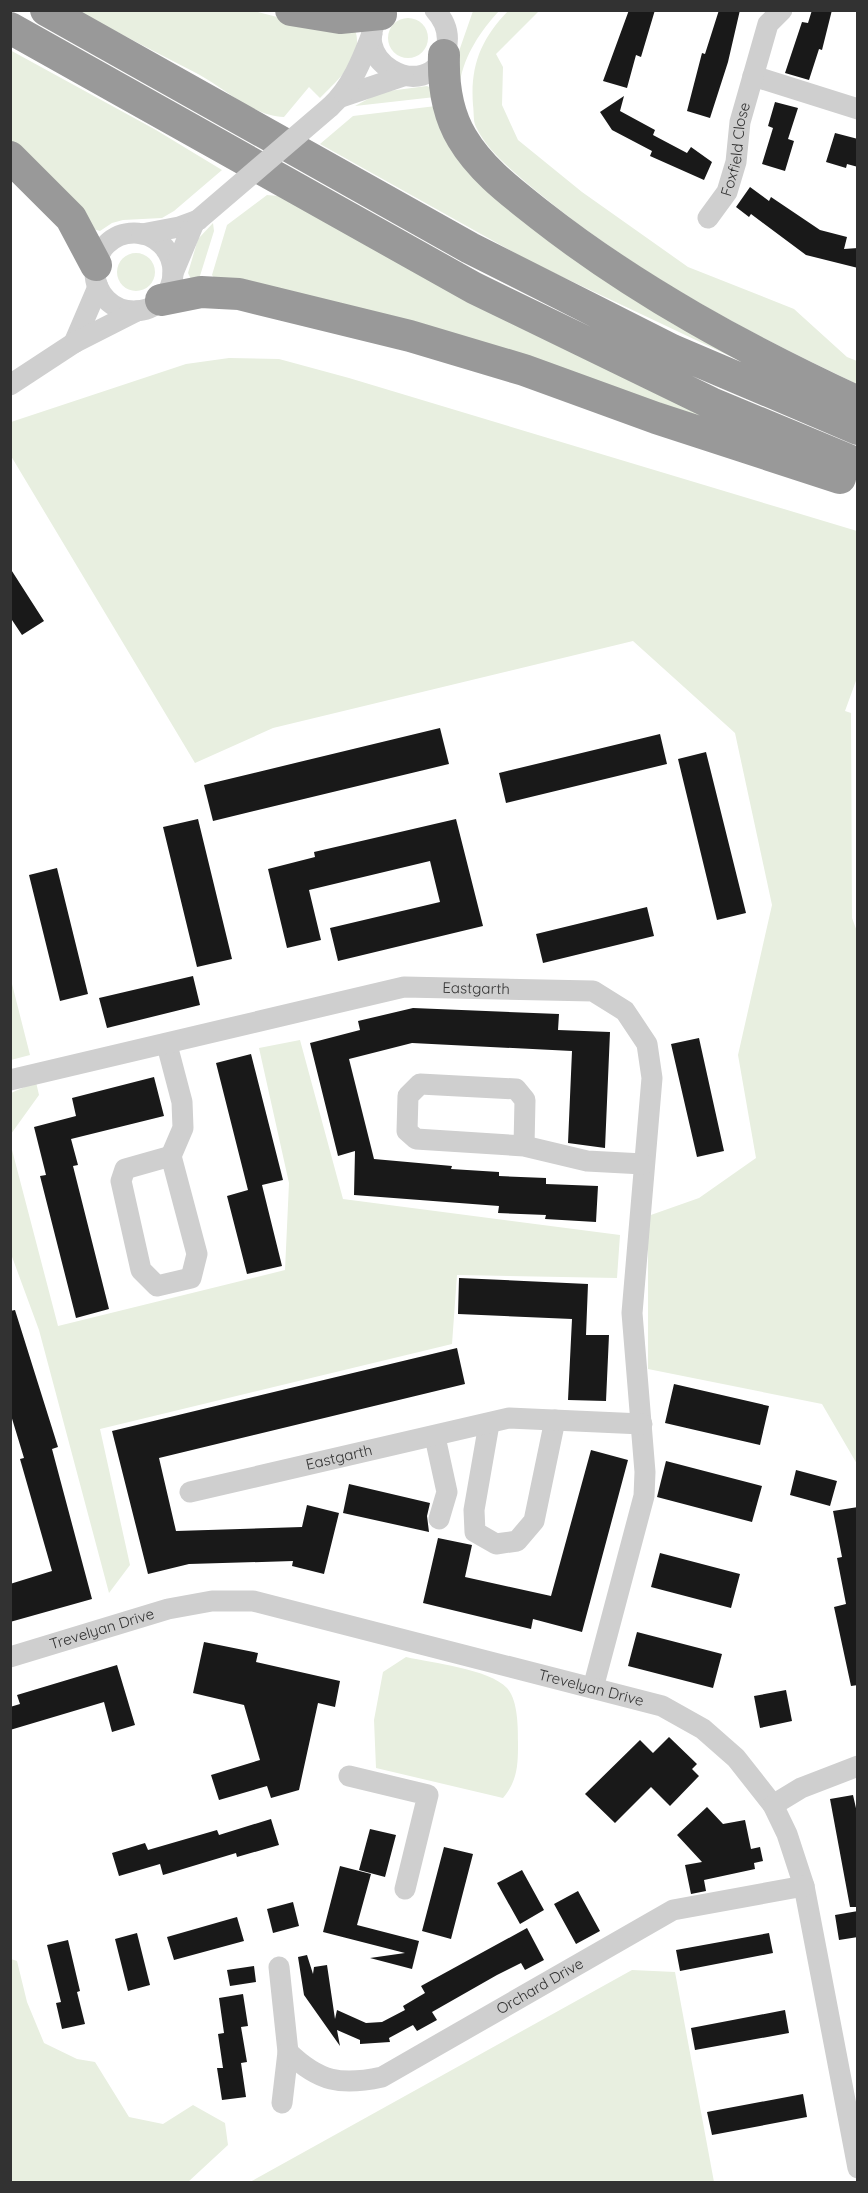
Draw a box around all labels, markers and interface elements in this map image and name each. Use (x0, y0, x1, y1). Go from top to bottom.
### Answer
street label: Foxfield Close (716, 100, 754, 198)
street label: Eastgarth (442, 978, 510, 998)
street label: Eastgarth (304, 1440, 374, 1474)
street label: Trevelyan Drive (47, 1604, 156, 1653)
street label: Trevelyan Drive (537, 1665, 646, 1710)
street label: Orchard Drive (493, 1953, 587, 2018)

